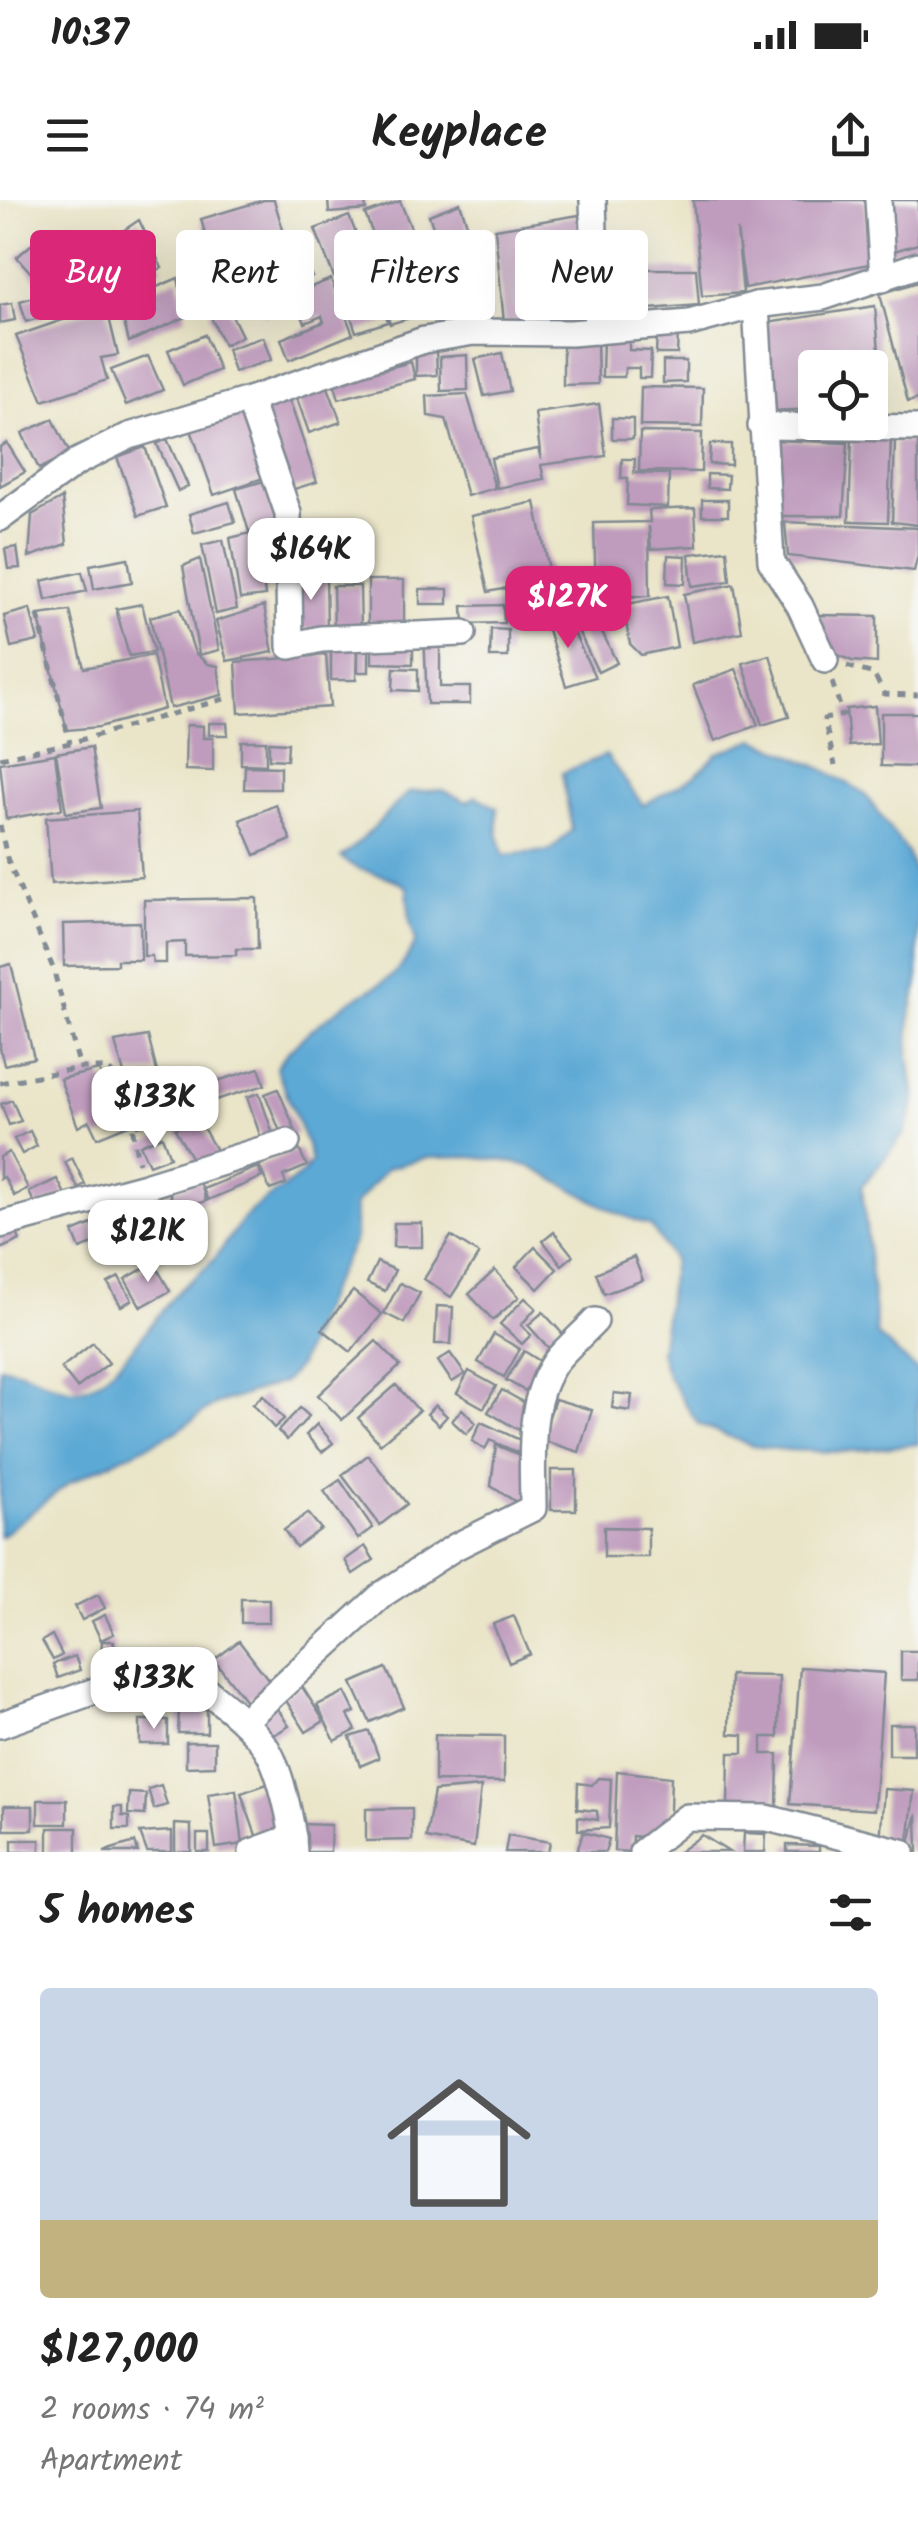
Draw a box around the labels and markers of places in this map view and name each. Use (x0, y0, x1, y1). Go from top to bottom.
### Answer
pin: $164K (241, 518, 381, 603)
pin: $127K (498, 566, 638, 651)
pin: $133K (85, 1066, 225, 1151)
pin: $121K (78, 1200, 218, 1285)
pin: $133K (84, 1647, 224, 1732)

